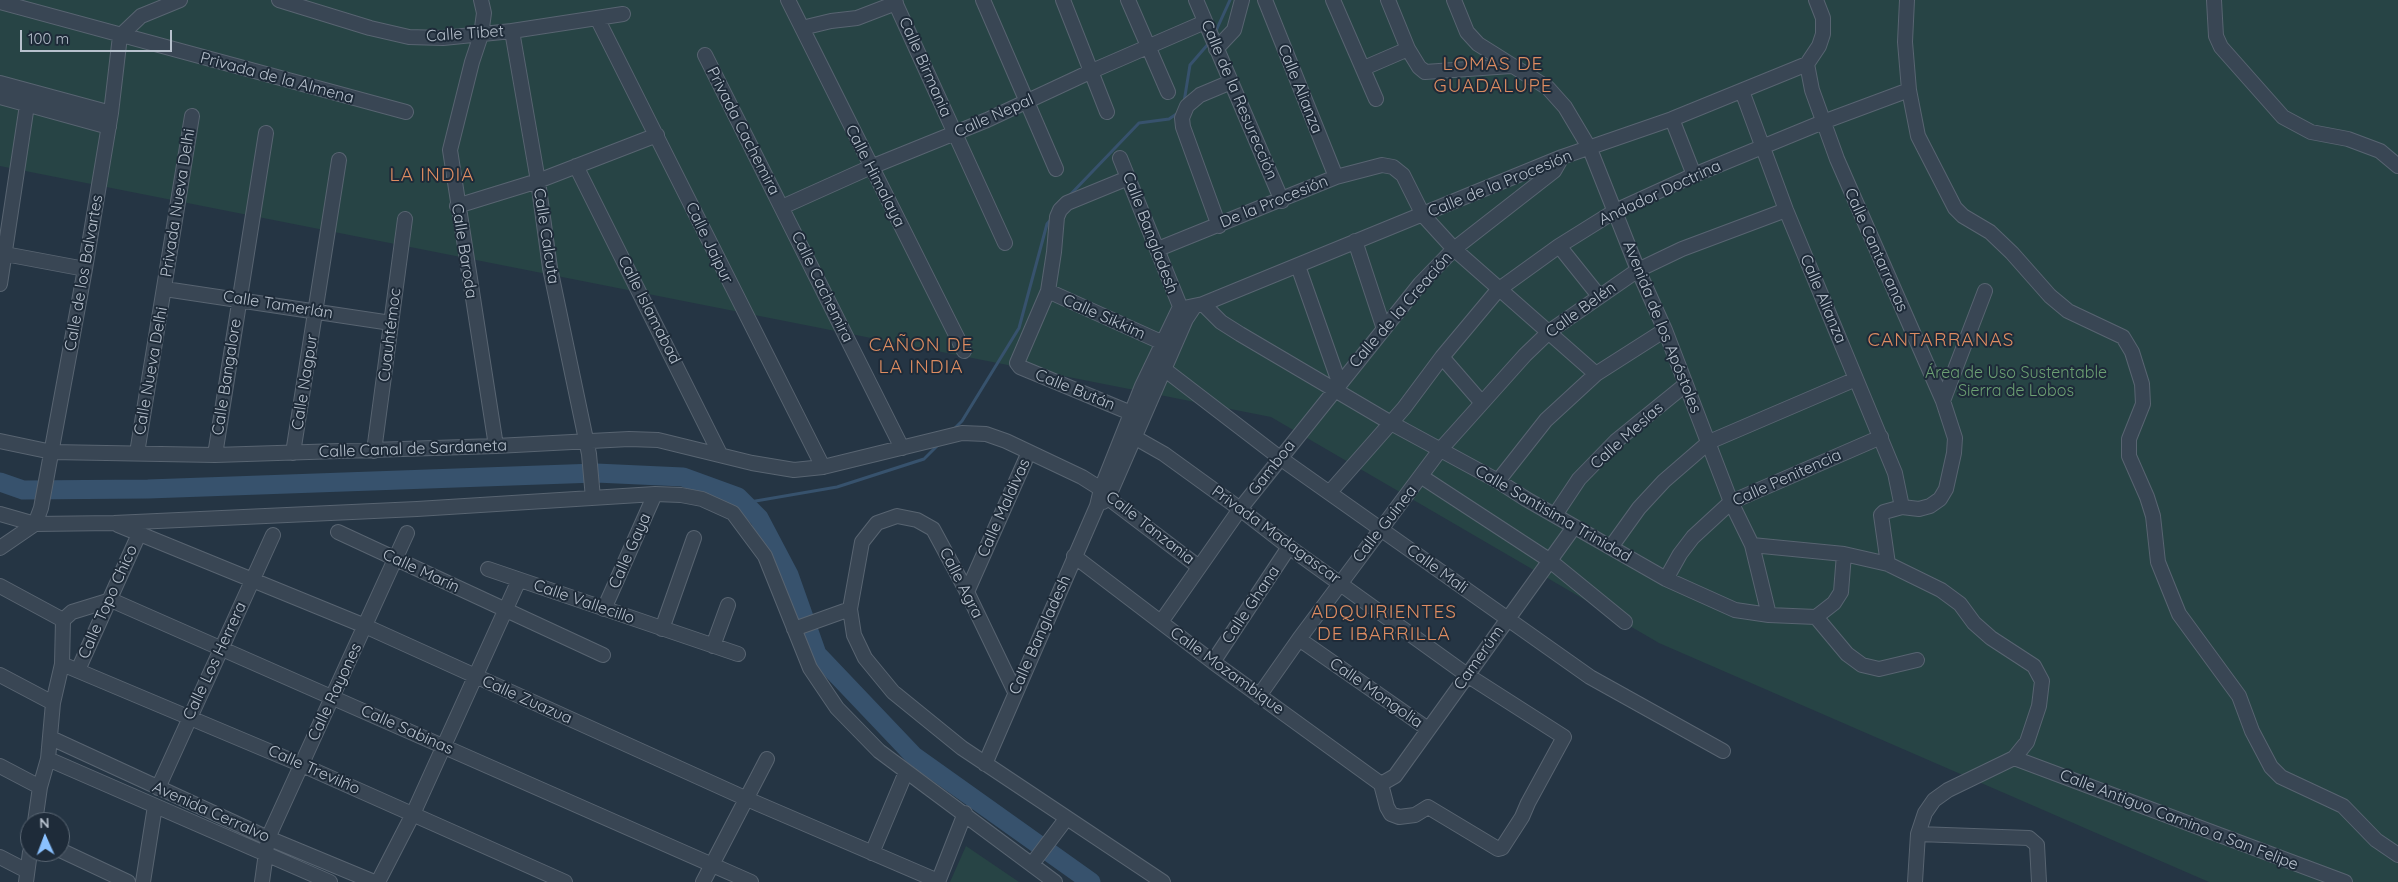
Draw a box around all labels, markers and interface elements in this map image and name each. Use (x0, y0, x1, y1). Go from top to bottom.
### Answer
street label: Calle Birmania (894, 14, 956, 120)
street label: Calle de la Resurección (1197, 17, 1281, 183)
scale bar (22, 20, 175, 52)
street label: Calle Tibet (425, 22, 505, 46)
text: 100 m (28, 29, 69, 48)
street label: Calle Alianza (1273, 42, 1327, 136)
street label: Privada de la Almena (198, 48, 356, 108)
district label: LOMAS DE GUADALUPE (1432, 53, 1554, 97)
street label: Privada Cachemira (702, 64, 784, 198)
street label: Calle Nepal (951, 90, 1037, 142)
street label: Calle Himalaya (841, 122, 909, 230)
street label: Privada Nueva Delhi (157, 127, 199, 279)
street label: Calle de la Procesión (1425, 146, 1575, 222)
street label: Andador Doctrina (1596, 156, 1724, 230)
district label: LA INDIA (389, 164, 475, 186)
street label: Calle Bangladesh (1118, 169, 1182, 297)
street label: De la Procesión (1217, 172, 1331, 232)
street label: Calle Cantarranas (1840, 185, 1912, 315)
street label: Calle Calcuta (529, 187, 563, 285)
street label: Calle de los Balvartes (61, 193, 107, 353)
street label: Calle Jaipur (681, 199, 737, 287)
street label: Calle Baroda (447, 202, 481, 300)
street label: Calle Cachemira (787, 228, 857, 346)
street label: Avenida de los Apóstoles (1619, 238, 1705, 416)
street label: Calle de la Creación (1345, 248, 1457, 372)
street label: Calle Alianza (1796, 252, 1850, 346)
street label: Calle Islamabad (613, 253, 685, 367)
street label: Calle Belén (1542, 278, 1620, 342)
street label: Calle Tamerlán (222, 287, 334, 323)
street label: Cuauhtémoc (375, 287, 405, 383)
street label: Calle Sikkim (1060, 290, 1148, 344)
street label: Calle Nueva Delhi (130, 305, 172, 437)
street label: Calle Bangalore (208, 317, 246, 437)
district label: CANTARRANAS (1866, 329, 2016, 351)
street label: Calle Nagpur (288, 333, 322, 431)
district label: CAÑON DE LA INDIA (868, 334, 974, 378)
park label: Área de Uso Sustentable Sierra de Lobos (1925, 363, 2107, 401)
street label: Calle Bután (1032, 365, 1118, 415)
street label: Calle Mesías (1587, 398, 1667, 474)
street label: Calle Canal de Sardaneta (319, 436, 507, 462)
street label: Gamboa (1245, 437, 1299, 499)
street label: Calle Penitencia (1730, 445, 1844, 511)
street label: Calle Maldivas (974, 456, 1034, 560)
street label: Calle Santisima Trinidad (1471, 461, 1635, 567)
street label: Privada Madagascar (1208, 482, 1344, 588)
street label: Calle Guinea (1349, 482, 1421, 566)
street label: Calle Tanzania (1102, 487, 1198, 569)
street label: Calle Gaya (605, 510, 655, 592)
street label: Calle Mali (1403, 540, 1471, 598)
street label: Calle Topo Chico (74, 542, 142, 662)
street label: Calle Agra (935, 544, 987, 622)
street label: Calle Marín (380, 545, 462, 597)
street label: Calle Ghana (1218, 562, 1284, 648)
street label: Calle Bangladesh (1005, 572, 1075, 698)
street label: Calle Vallecillo (531, 576, 637, 628)
street label: Calle Los Herrera (179, 599, 251, 723)
district label: ADQUIRIENTES DE IBARRILLA (1309, 601, 1459, 645)
street label: Camerúm (1450, 622, 1508, 694)
street label: Calle Mozambique (1166, 623, 1288, 719)
street label: Calle Rayones (304, 640, 366, 744)
street label: Calle Mongolia (1326, 654, 1426, 732)
street label: Calle Zuazua (479, 672, 575, 728)
street label: Calle Sabinas (358, 701, 456, 759)
street label: Calle Trevilño (265, 741, 363, 799)
street label: Calle Antiguo Camino a San Felipe (2057, 766, 2301, 874)
street label: Avenida Cerralvo (149, 778, 273, 846)
north arrow (20, 812, 70, 862)
text: N (39, 814, 50, 832)

